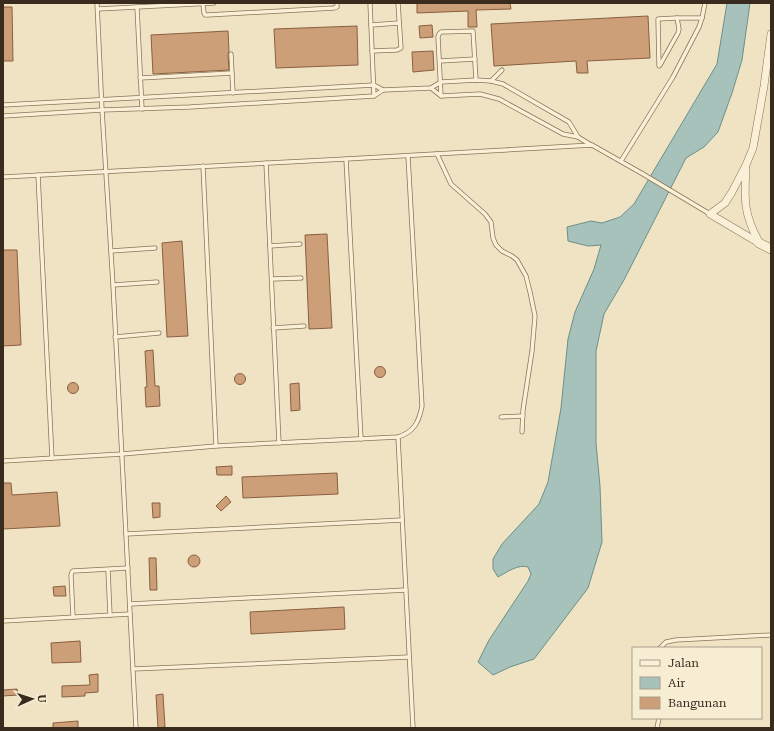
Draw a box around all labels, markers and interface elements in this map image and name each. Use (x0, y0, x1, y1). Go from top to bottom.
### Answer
legend (632, 647, 762, 719)
text: Jalan (668, 656, 699, 670)
text: Air (668, 676, 685, 690)
north arrow (12, 679, 52, 719)
text: U (35, 694, 48, 704)
text: Bangunan (668, 696, 727, 710)

